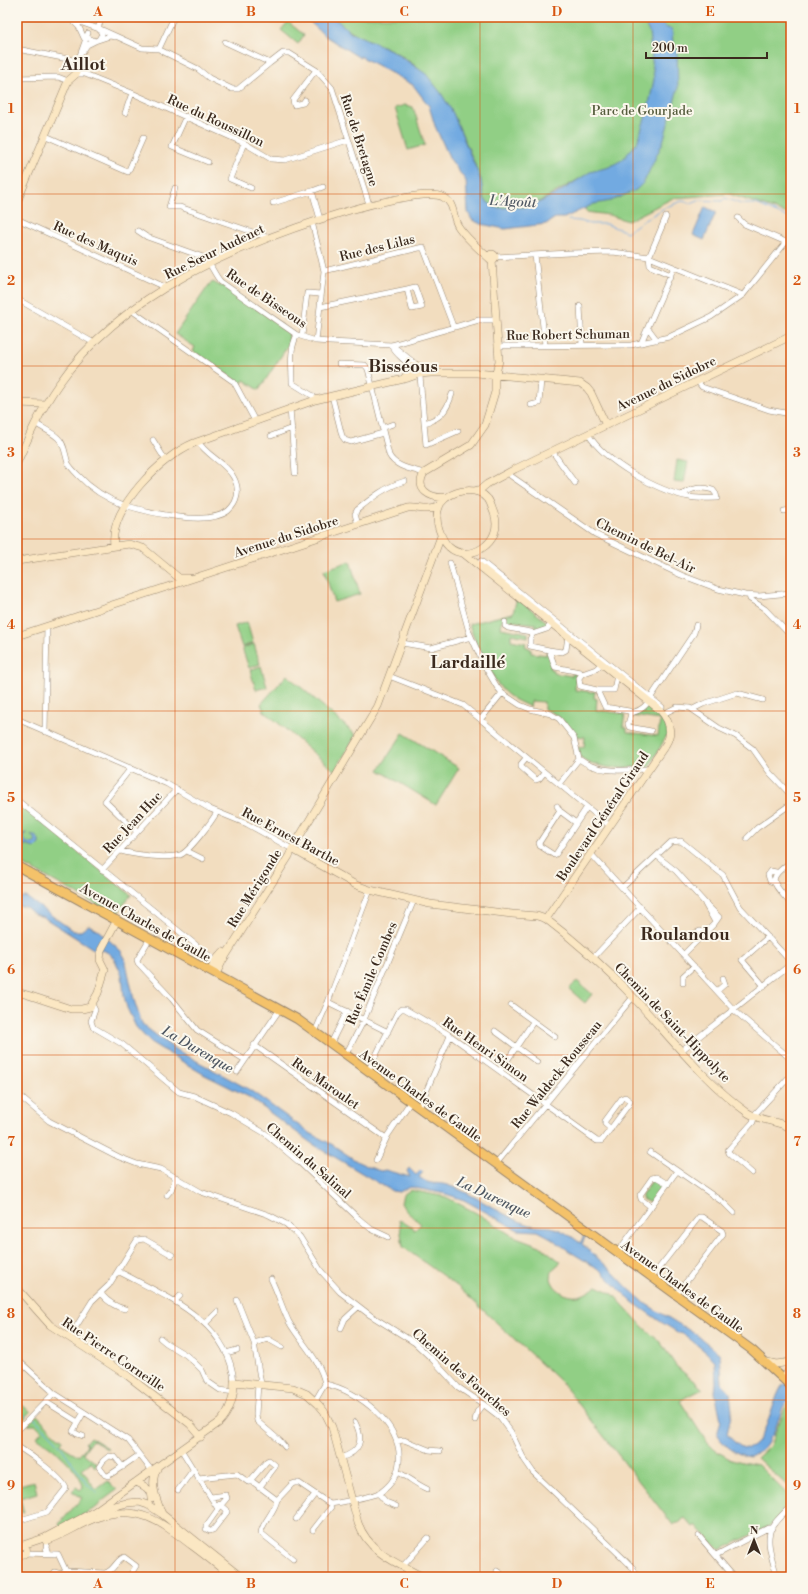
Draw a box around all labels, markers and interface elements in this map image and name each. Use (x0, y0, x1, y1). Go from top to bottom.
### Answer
text: A (92, 4, 103, 20)
text: B (246, 4, 256, 20)
text: C (399, 4, 409, 20)
text: D (552, 4, 562, 20)
text: E (705, 4, 715, 20)
scale bar (646, 34, 767, 60)
text: 200 m (652, 41, 688, 56)
district label: Aillot (60, 54, 106, 76)
street label: Rue du Roussillon (165, 91, 267, 150)
street label: Rue de Bretagne (337, 92, 382, 189)
text: 1 (8, 101, 15, 117)
text: 1 (794, 101, 801, 117)
park label: Parc de Gourjade (591, 103, 693, 119)
water label: L'Agoût (488, 192, 537, 212)
street label: Rue des Maquis (51, 218, 141, 270)
street label: Rue Sœur Audenet (162, 221, 267, 283)
street label: Rue des Lilas (338, 231, 417, 265)
street label: Rue de Bisseous (223, 266, 310, 332)
text: 2 (7, 273, 15, 289)
text: 2 (793, 273, 801, 289)
street label: Rue Robert Schuman (506, 326, 630, 344)
street label: Avenue du Sidobre (613, 353, 719, 415)
district label: Bisséous (368, 356, 438, 378)
text: 3 (7, 445, 15, 461)
text: 3 (793, 445, 801, 461)
street label: Avenue du Sidobre (231, 512, 341, 562)
street label: Chemin de Bel-Air (593, 515, 699, 577)
text: 4 (7, 617, 16, 633)
text: 4 (793, 617, 802, 633)
district label: Lardaillé (431, 652, 505, 674)
street label: Boulevard Général Giraud (553, 748, 653, 885)
street label: Rue Jean Huc (100, 788, 166, 857)
text: 5 (7, 790, 15, 806)
text: 5 (793, 790, 801, 806)
street label: Rue Ernest Barthe (239, 804, 343, 870)
street label: Rue Mérigonde (224, 846, 286, 931)
street label: Avenue Charles de Gaulle (76, 880, 214, 966)
street label: Rue Émile Combes (342, 919, 401, 1027)
district label: Roulandou (640, 924, 730, 946)
street label: Chemin de Saint-Hippolyte (611, 960, 734, 1086)
text: 6 (7, 962, 15, 978)
text: 6 (793, 962, 801, 978)
street label: Rue Henri Simon (439, 1014, 532, 1086)
street label: Rue Waldeck-Rousseau (508, 1017, 606, 1132)
water label: La Durenque (158, 1022, 237, 1078)
street label: Avenue Charles de Gaulle (355, 1045, 485, 1146)
street label: Rue Maroulet (289, 1055, 363, 1113)
street label: Chemin du Salinal (263, 1120, 354, 1202)
text: 7 (7, 1134, 15, 1150)
text: 7 (793, 1134, 801, 1150)
water label: La Durenque (453, 1172, 534, 1223)
street label: Avenue Charles de Gaulle (617, 1236, 747, 1337)
text: 8 (7, 1306, 15, 1322)
text: 8 (793, 1306, 801, 1322)
street label: Rue Pierre Corneille (59, 1314, 168, 1396)
street label: Chemin des Fourches (409, 1325, 514, 1420)
text: 9 (7, 1478, 15, 1494)
text: 9 (793, 1478, 801, 1494)
north arrow (734, 1520, 774, 1560)
text: N (750, 1524, 759, 1538)
text: A (92, 1576, 103, 1592)
text: B (246, 1576, 256, 1592)
text: C (399, 1576, 409, 1592)
text: D (552, 1576, 562, 1592)
text: E (705, 1576, 715, 1592)

